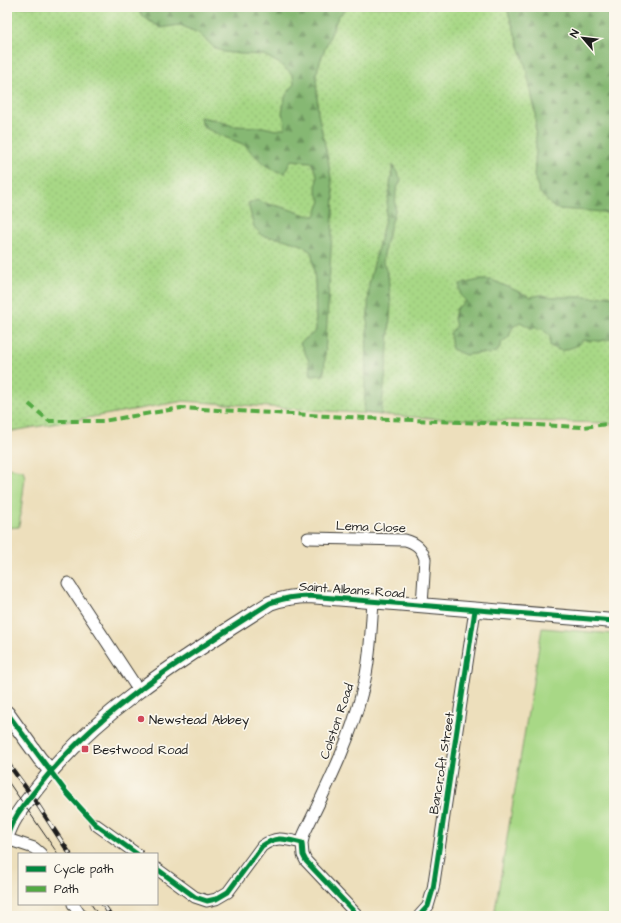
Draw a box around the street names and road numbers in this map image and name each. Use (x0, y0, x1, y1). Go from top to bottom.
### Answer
street label: Lema Close (336, 517, 406, 537)
street label: Saint Albans Road (298, 577, 406, 603)
street label: Colston Road (316, 681, 358, 762)
street label: Bancroft Street (425, 710, 459, 816)

